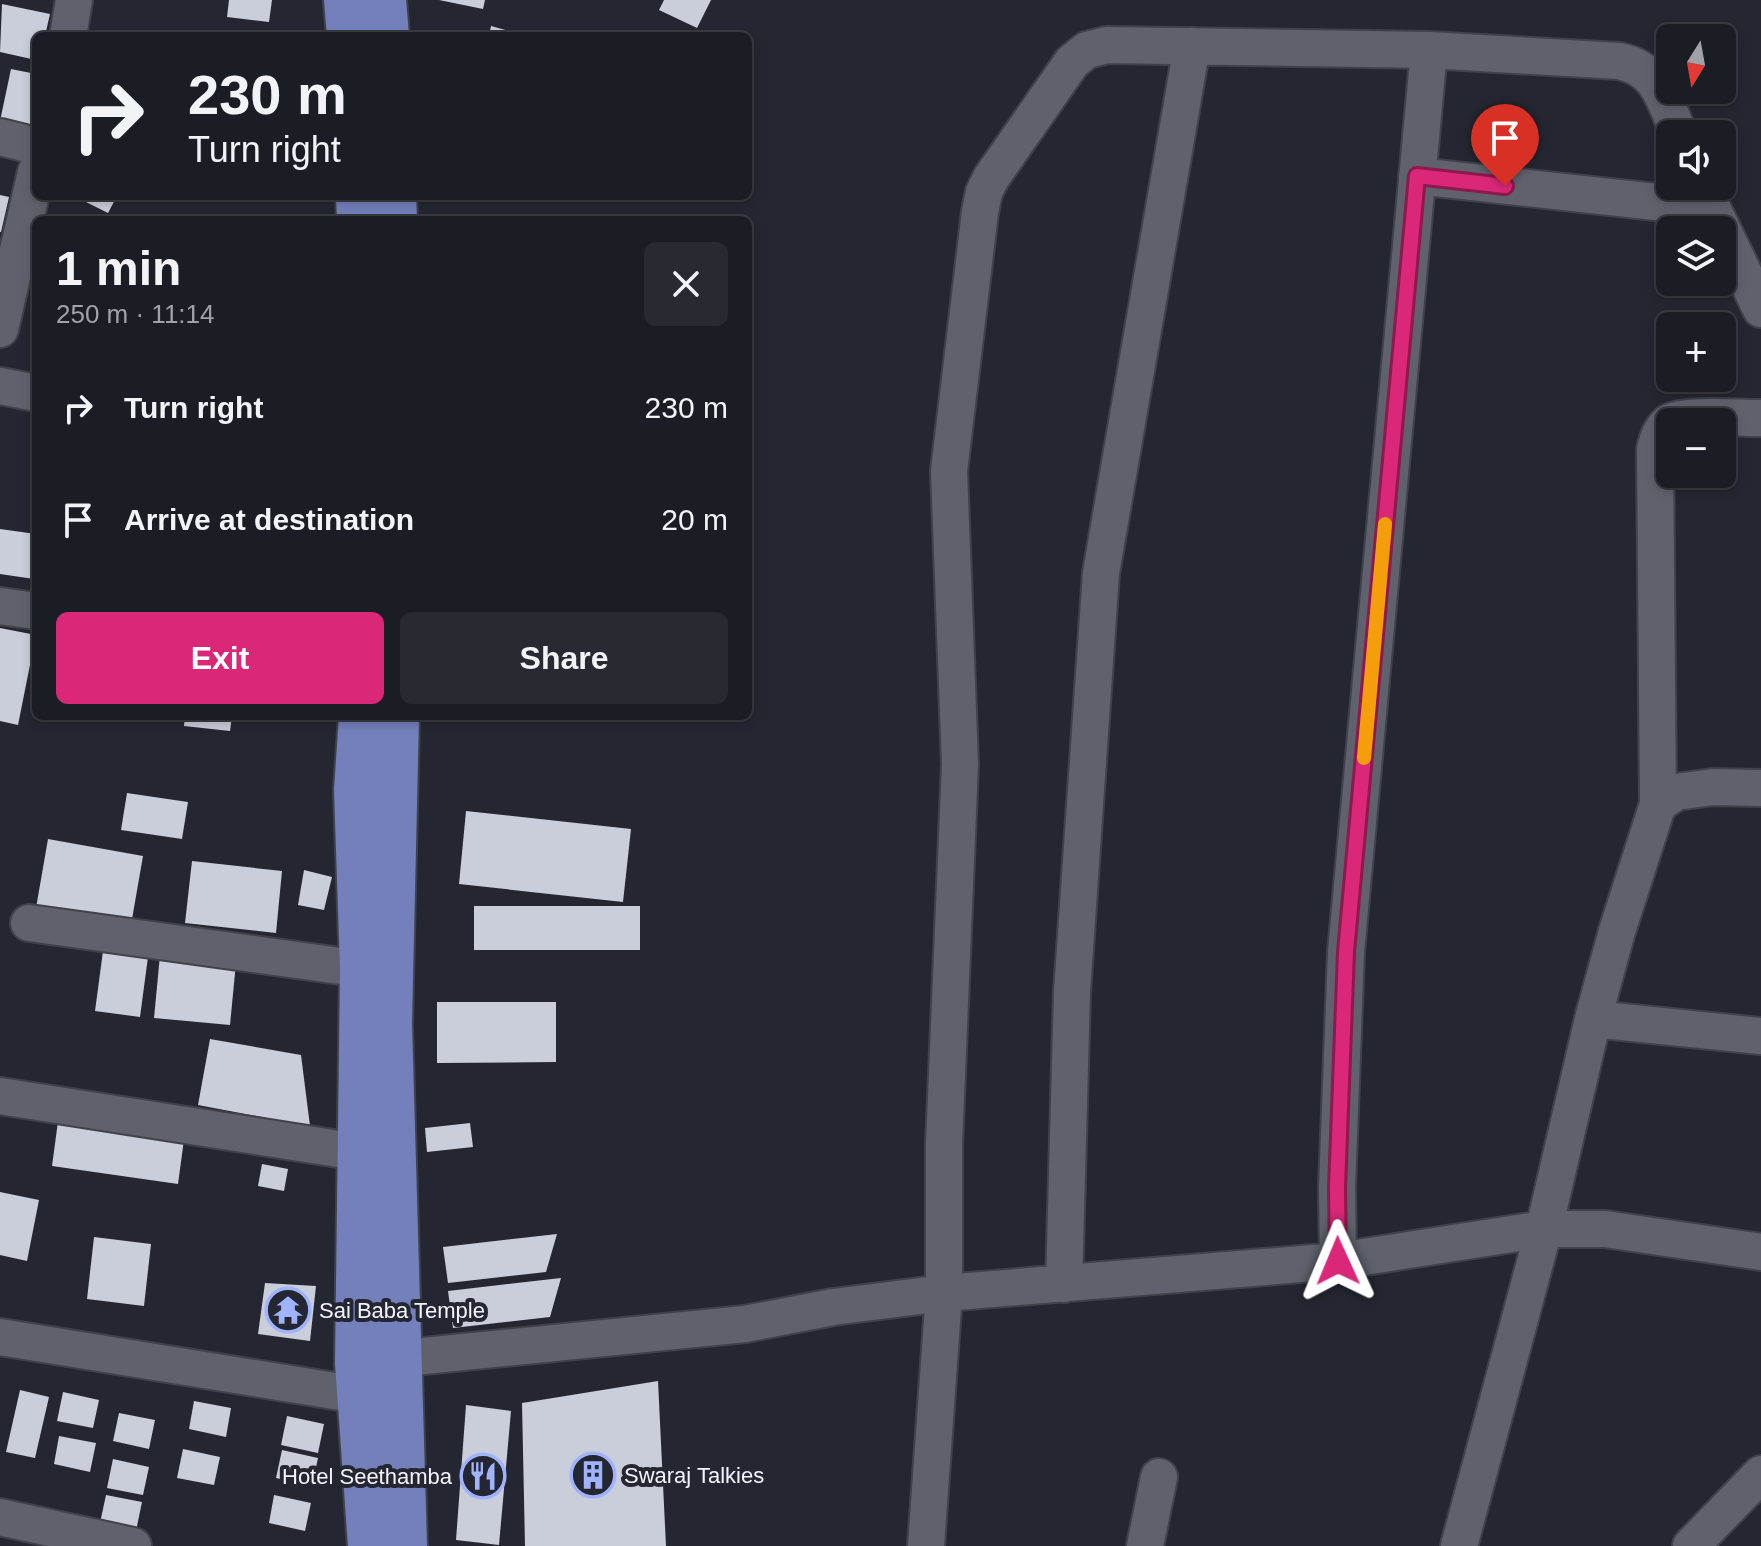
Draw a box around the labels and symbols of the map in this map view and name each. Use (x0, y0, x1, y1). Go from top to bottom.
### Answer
north arrow (1656, 24, 1736, 104)
pin (1471, 104, 1539, 186)
position arrow (1296, 1219, 1380, 1303)
temple icon: Sai Baba Temple (264, 1286, 312, 1334)
place label: Sai Baba Temple (319, 1298, 485, 1323)
building icon: Swaraj Talkies (569, 1451, 617, 1499)
restaurant icon: Hotel Seethamba (459, 1452, 507, 1500)
place label: Swaraj Talkies (624, 1463, 764, 1488)
place label: Hotel Seethamba (282, 1464, 453, 1489)

